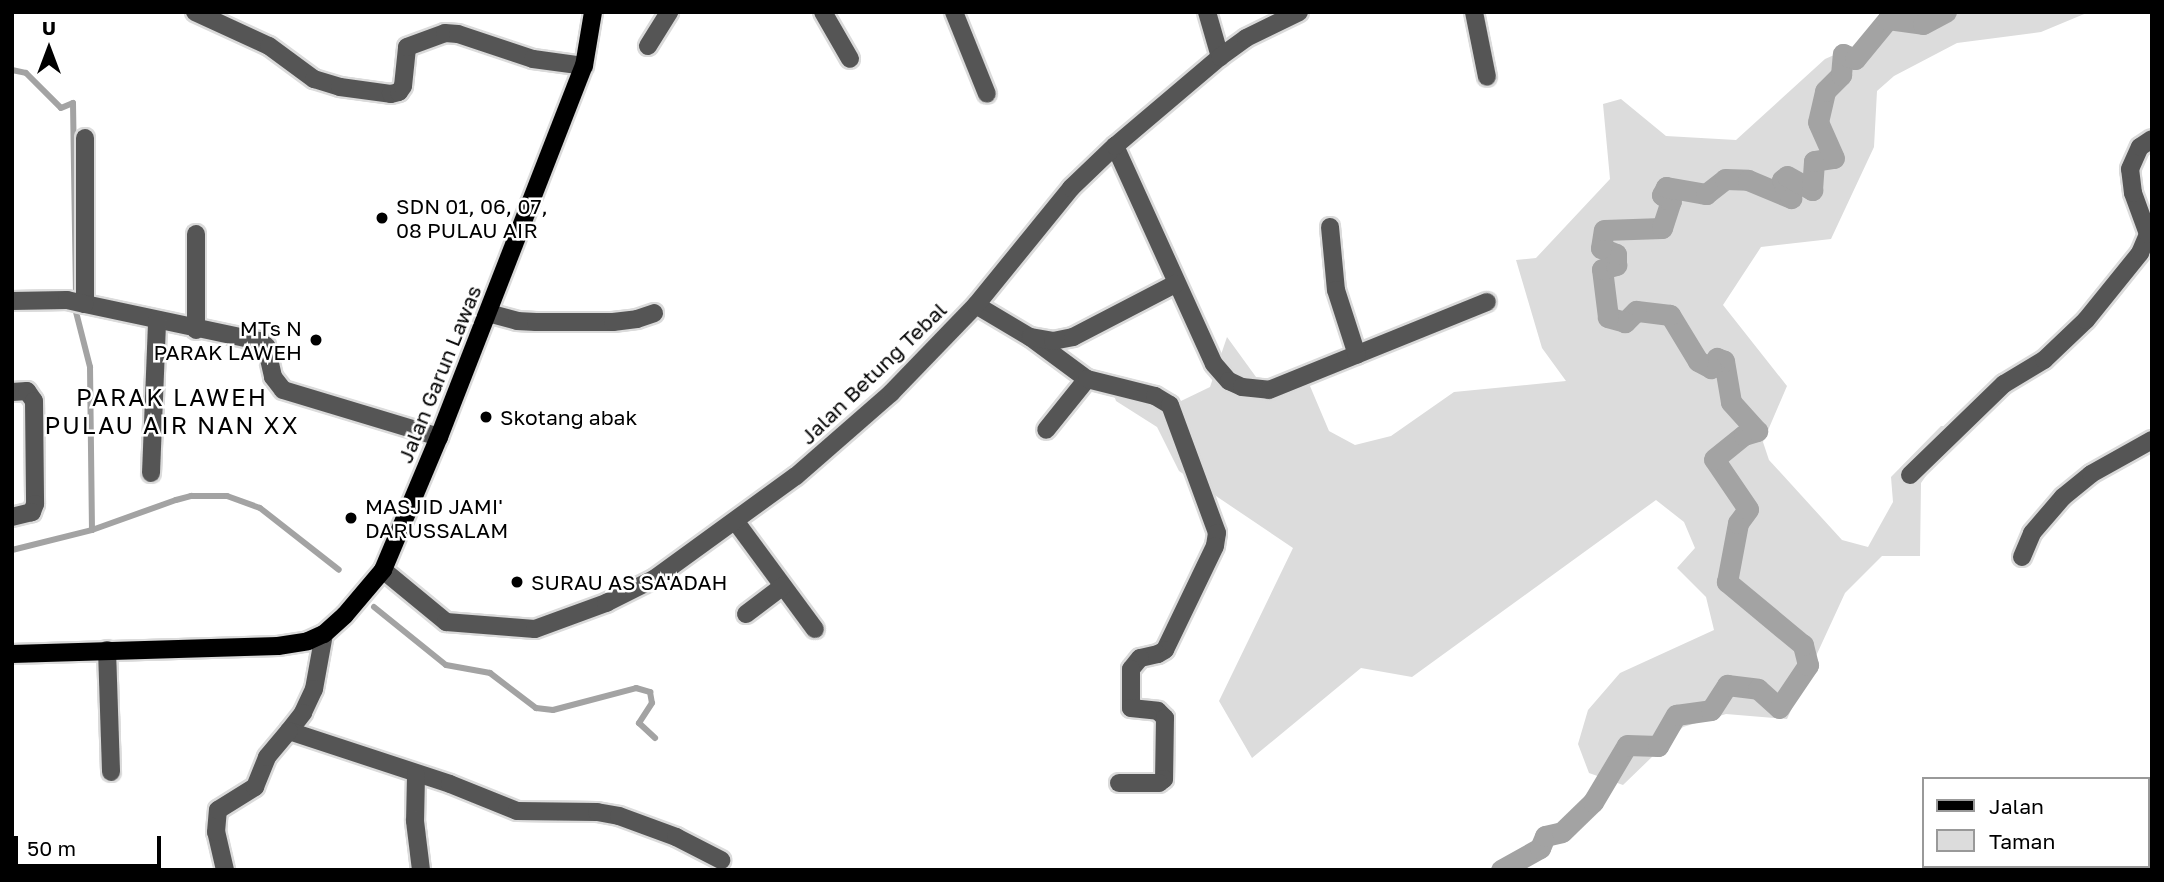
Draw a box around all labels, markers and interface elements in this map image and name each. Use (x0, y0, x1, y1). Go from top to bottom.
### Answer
north arrow (14, 14, 84, 84)
text: U (42, 16, 56, 39)
place label: SDN 01, 06, 07, 08 PULAU AIR (396, 193, 548, 243)
marker: SDN 01, 06, 07, 08 PULAU AIR (374, 210, 390, 226)
street label: Jalan Garun Lawas (392, 281, 486, 467)
street label: Jalan Betung Tebal (795, 297, 951, 449)
place label: MTs N PARAK LAWEH (153, 315, 302, 365)
marker: MTs N PARAK LAWEH (308, 332, 324, 348)
district label: PARAK LAWEH PULAU AIR NAN XX (47, 383, 297, 439)
place label: Skotang abak (500, 404, 637, 430)
marker: Skotang abak (478, 409, 494, 425)
place label: MASJID JAMI' DARUSSALAM (365, 493, 508, 543)
marker: MASJID JAMI' DARUSSALAM (343, 510, 359, 526)
place label: SURAU AS SA'ADAH (531, 569, 728, 595)
marker: SURAU AS SA'ADAH (509, 574, 525, 590)
legend (1923, 777, 2150, 868)
text: Jalan (1989, 793, 2044, 819)
scale bar (18, 822, 164, 866)
text: Taman (1989, 828, 2055, 854)
text: 50 m (27, 835, 76, 861)

